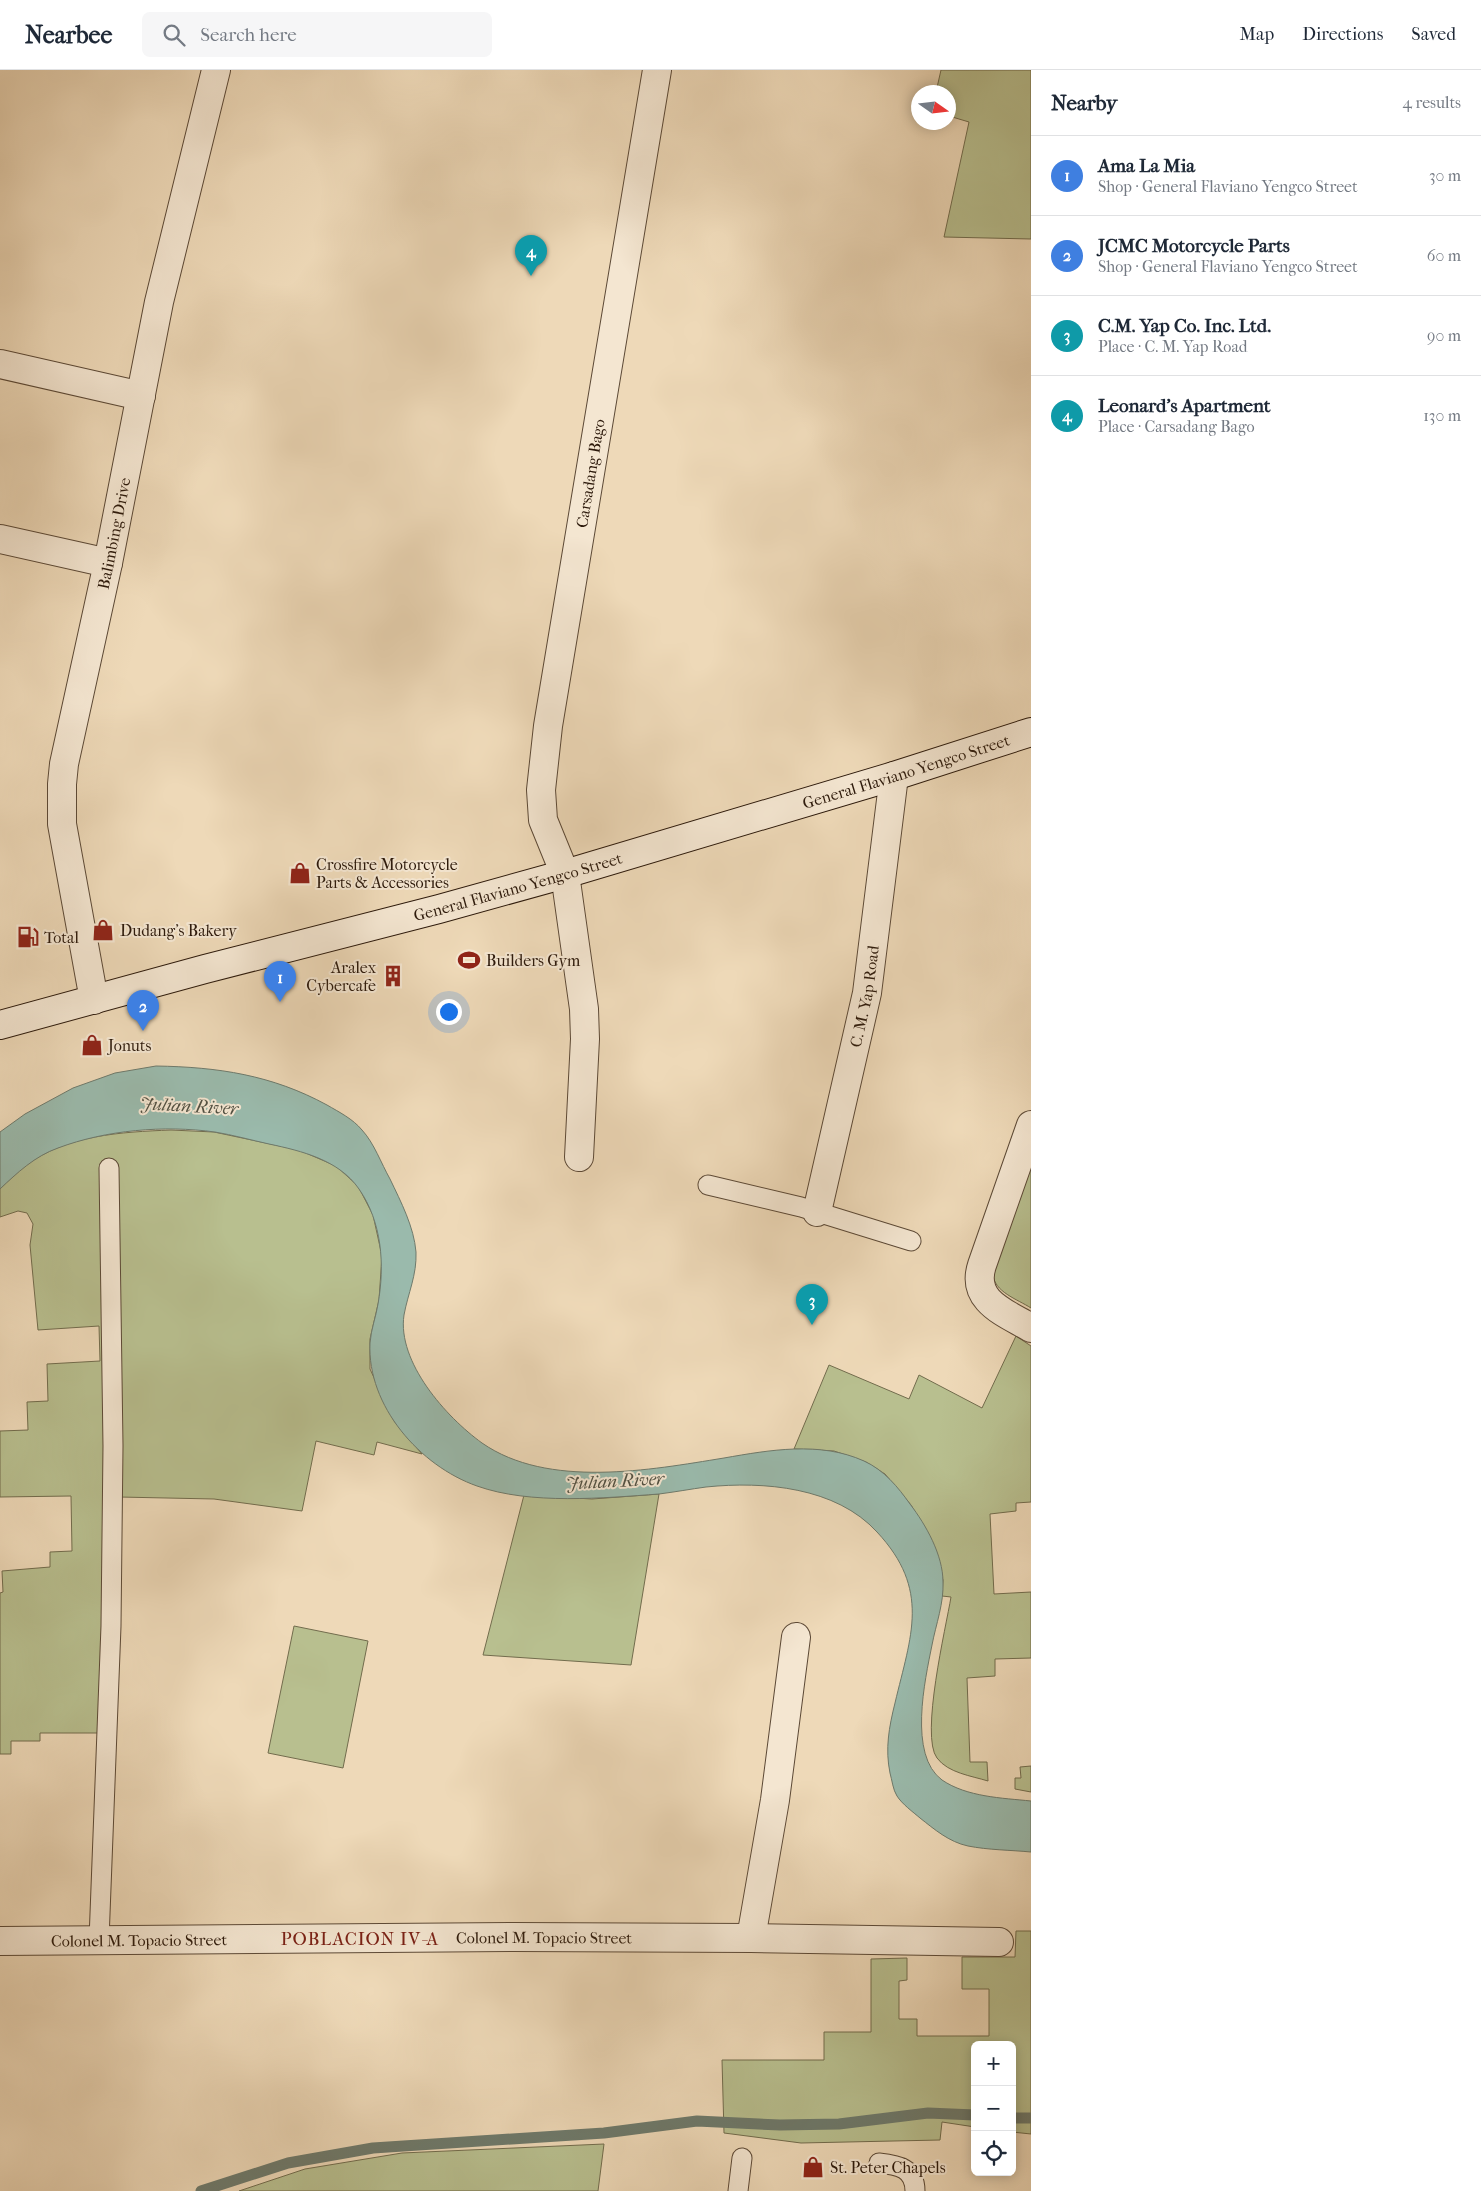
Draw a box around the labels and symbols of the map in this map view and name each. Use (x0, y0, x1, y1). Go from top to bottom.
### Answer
north arrow (911, 85, 956, 130)
pin: 4 (515, 235, 547, 276)
street label: Carsadang Bago (572, 417, 609, 529)
street label: Balimbing Drive (94, 476, 135, 591)
street label: General Flaviano Yengco Street (800, 730, 1012, 813)
street label: General Flaviano Yengco Street (412, 848, 625, 925)
place label: Crossfire Motorcycle Parts & Accessories (316, 855, 458, 892)
shop icon: Crossfire Motorcycle Parts & Accessories (287, 860, 313, 886)
shop icon: Dudang's Bakery (90, 917, 116, 943)
place label: Dudang's Bakery (120, 921, 237, 940)
fuel station icon: Total (15, 924, 41, 950)
place label: Total (44, 928, 79, 947)
street label: C. M. Yap Road (846, 944, 883, 1049)
sports icon: Builders Gym (456, 947, 482, 973)
place label: Builders Gym (486, 951, 581, 970)
place label: Aralex Cybercafe (306, 958, 377, 995)
pin: 1 (264, 961, 296, 1002)
building icon: Aralex Cybercafe (380, 963, 406, 989)
pin: 2 (127, 990, 159, 1031)
your location (436, 999, 462, 1025)
shop icon: Jonuts (79, 1032, 105, 1058)
place label: Jonuts (106, 1036, 152, 1055)
water label: Julian River (139, 1093, 240, 1120)
pin: 3 (796, 1284, 828, 1325)
water label: Julian River (565, 1468, 667, 1495)
street label: Colonel M. Topacio Street (456, 1928, 632, 1947)
district label: POBLACION IV-A (281, 1929, 439, 1950)
street label: Colonel M. Topacio Street (51, 1930, 227, 1951)
shop icon: St. Peter Chapels (800, 2154, 826, 2180)
place label: St. Peter Chapels (830, 2158, 946, 2177)

